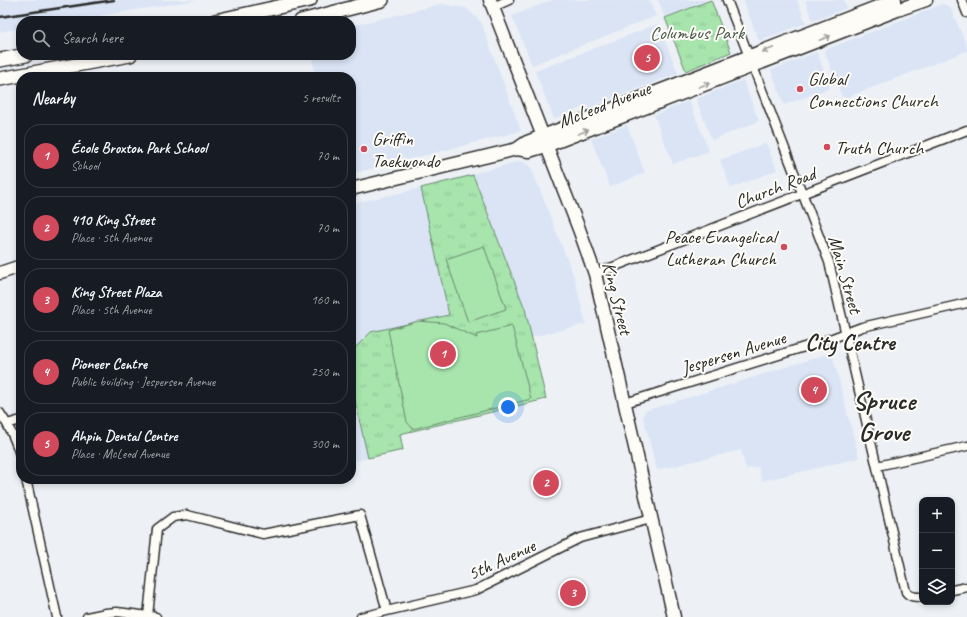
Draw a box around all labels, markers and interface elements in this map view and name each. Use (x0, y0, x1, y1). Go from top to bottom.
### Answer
search box (16, 16, 356, 60)
park label: Columbus Park (650, 21, 746, 45)
icon: search (30, 27, 52, 49)
text: Search here (62, 29, 123, 48)
one-way arrow (818, 33, 830, 41)
pin: 5 (634, 43, 660, 73)
one-way arrow (762, 46, 774, 54)
place label: Global Connections Church (808, 67, 939, 113)
street label: McLeod Avenue (555, 76, 656, 134)
one-way arrow (697, 81, 709, 89)
marker: Global Connections Church (795, 84, 805, 94)
text: Nearby (32, 88, 75, 109)
text: 5 results (302, 90, 340, 106)
place label: Griffin Taekwondo (372, 127, 441, 173)
one-way arrow (576, 127, 588, 135)
place label: Truth Church (835, 136, 924, 160)
text: École Broxton Park School (71, 139, 207, 158)
marker: Truth Church (822, 142, 832, 152)
marker: Griffin Taekwondo (359, 144, 369, 154)
text: 1 (43, 148, 49, 164)
text: 70 m (317, 148, 339, 164)
text: School (71, 158, 99, 174)
street label: Church Road (732, 160, 822, 214)
text: 410 King Street (71, 211, 154, 230)
text: 2 (43, 220, 49, 236)
text: 70 m (317, 220, 339, 236)
place label: Peace Evangelical Lutheran Church (665, 225, 780, 271)
text: Place · 5th Avenue (71, 230, 152, 246)
street label: Main Street (823, 233, 868, 318)
marker: Peace Evangelical Lutheran Church (779, 242, 789, 252)
street label: King Street (596, 259, 638, 339)
text: King Street Plaza (71, 283, 161, 302)
text: 3 (43, 292, 49, 308)
text: 160 m (311, 292, 339, 308)
text: Place · 5th Avenue (71, 302, 152, 318)
street label: Jespersen Avenue (677, 325, 790, 381)
district label: City Centre (805, 328, 897, 357)
pin: 1 (430, 339, 456, 369)
text: Pioneer Centre (71, 355, 147, 374)
text: 4 (43, 364, 49, 380)
text: 250 m (311, 364, 339, 380)
text: Public building · Jespersen Avenue (71, 374, 215, 390)
pin: 4 (801, 375, 827, 405)
district label: Spruce Grove (853, 383, 917, 448)
your location (498, 397, 518, 417)
text: Ahpin Dental Centre (71, 427, 178, 446)
text: 5 (43, 436, 49, 452)
text: 300 m (311, 436, 339, 452)
text: Place · McLeod Avenue (71, 446, 169, 462)
pin: 2 (533, 468, 559, 498)
map controls (919, 497, 955, 605)
button: + (919, 497, 955, 533)
street label: 5th Avenue (464, 533, 541, 586)
button: − (919, 533, 955, 569)
button: layers (919, 569, 955, 605)
pin: 3 (560, 578, 586, 608)

